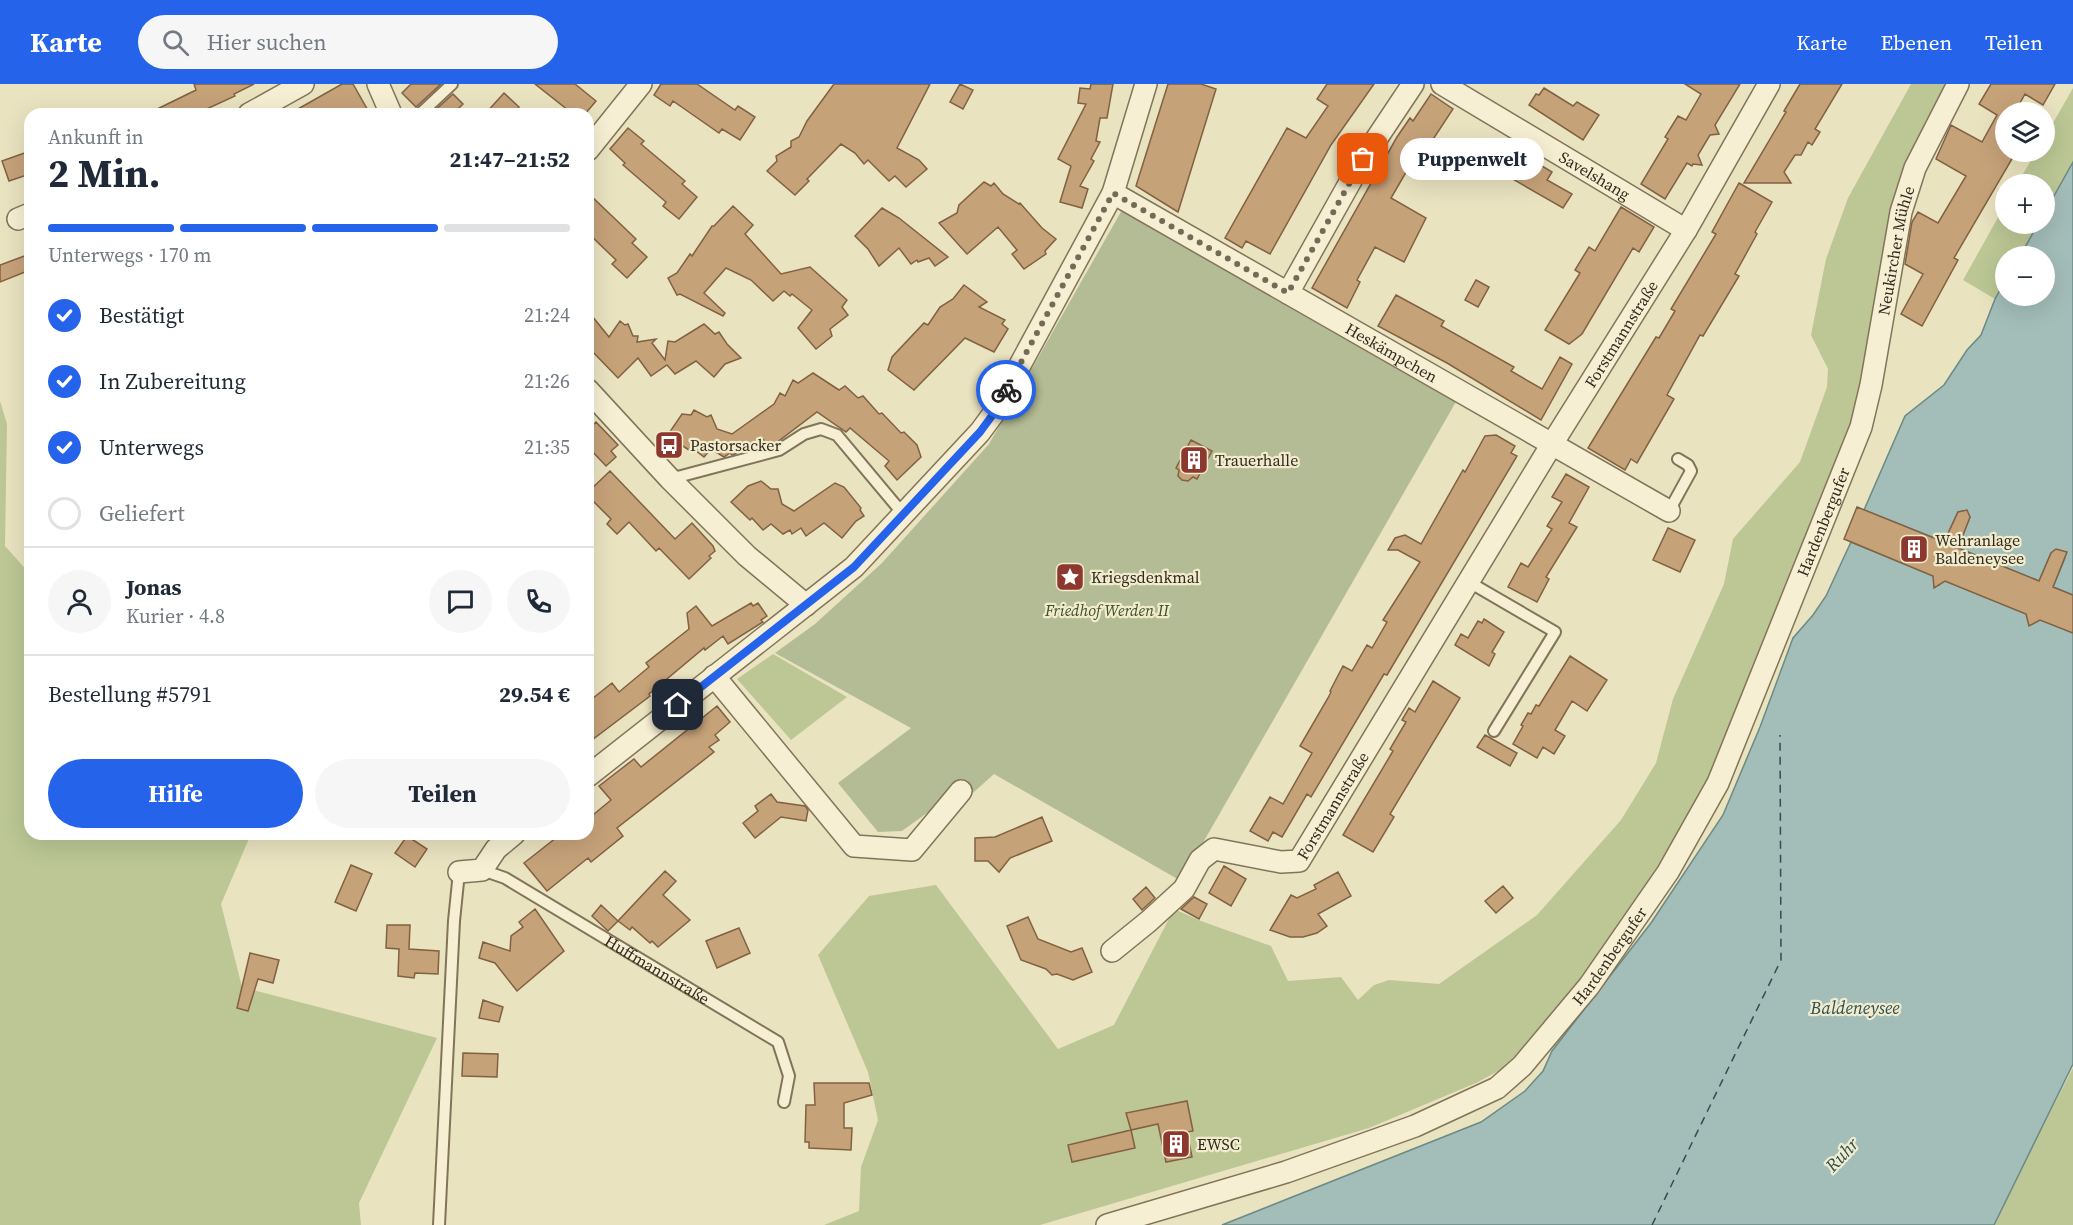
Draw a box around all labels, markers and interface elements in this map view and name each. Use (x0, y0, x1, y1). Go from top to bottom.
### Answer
search box (138, 15, 558, 69)
text: Karte (30, 23, 102, 61)
icon: search (159, 26, 192, 59)
text: Hier suchen (207, 27, 327, 57)
text: Karte (1796, 28, 1847, 57)
text: Ebenen (1880, 28, 1952, 57)
text: Teilen (1985, 28, 2043, 57)
map controls (1995, 102, 2055, 306)
button: layers (1995, 102, 2055, 162)
text: Ankunft in (48, 123, 144, 151)
pin (1337, 133, 1388, 184)
callout: Puppenwelt (1399, 138, 1543, 180)
icon: bag (1346, 142, 1379, 175)
text: 21:47–21:52 (450, 144, 570, 174)
text: Puppenwelt (1417, 145, 1527, 173)
street label: Savelshang (1555, 146, 1634, 205)
text: 2 Min. (48, 147, 160, 200)
button: + (1995, 174, 2055, 234)
street label: Neukircher Mühle (1872, 183, 1920, 317)
text: Unterwegs · 170 m (48, 241, 211, 269)
button: − (1995, 246, 2055, 306)
street label: Forstmannstraße (1579, 276, 1663, 392)
icon: check (48, 299, 81, 332)
text: Bestätigt (99, 300, 184, 330)
text: 21:24 (524, 301, 570, 329)
street label: Heskämpchen (1342, 317, 1442, 388)
courier (976, 360, 1036, 420)
icon: check (48, 365, 81, 398)
text: In Zubereitung (99, 366, 246, 396)
text: 21:26 (524, 367, 570, 395)
icon: bike (990, 374, 1023, 407)
bus stop icon: Pastorsacker (653, 429, 685, 461)
icon: check (48, 431, 81, 464)
text: Unterwegs (99, 432, 204, 462)
text: 21:35 (524, 433, 570, 461)
place label: Pastorsacker (690, 434, 781, 456)
building icon: Trauerhalle (1178, 444, 1210, 476)
place label: Trauerhalle (1215, 449, 1298, 471)
street label: Hardenbergufer (1791, 464, 1855, 580)
text: Geliefert (99, 498, 185, 528)
place label: Wehranlage Baldeneysee (1935, 529, 2024, 569)
building icon: Wehranlage Baldeneysee (1898, 533, 1930, 565)
place icon: Kriegsdenkmal (1054, 561, 1086, 593)
place label: Kriegsdenkmal (1091, 566, 1200, 588)
button: person (48, 570, 111, 633)
button: chat (429, 570, 492, 633)
button: phone (507, 570, 570, 633)
text: Jonas (126, 572, 182, 602)
park label: Friedhof Werden II (1044, 599, 1170, 621)
text: Kurier · 4.8 (126, 602, 225, 630)
text: Bestellung #5791 (48, 679, 212, 709)
text: 29.54 € (499, 679, 570, 709)
pin (652, 679, 703, 730)
icon: home (661, 688, 694, 721)
street label: Forstmannstraße (1291, 748, 1374, 864)
button: Hilfe (48, 759, 303, 828)
button: Teilen (315, 759, 570, 828)
street label: Hardenbergufer (1567, 902, 1652, 1010)
street label: Huffmannstraße (601, 930, 714, 1009)
water label: Baldeneysee (1809, 995, 1900, 1020)
building icon: EWSC (1160, 1128, 1192, 1160)
water label: Ruhr (1819, 1132, 1864, 1178)
place label: EWSC (1197, 1133, 1240, 1155)

